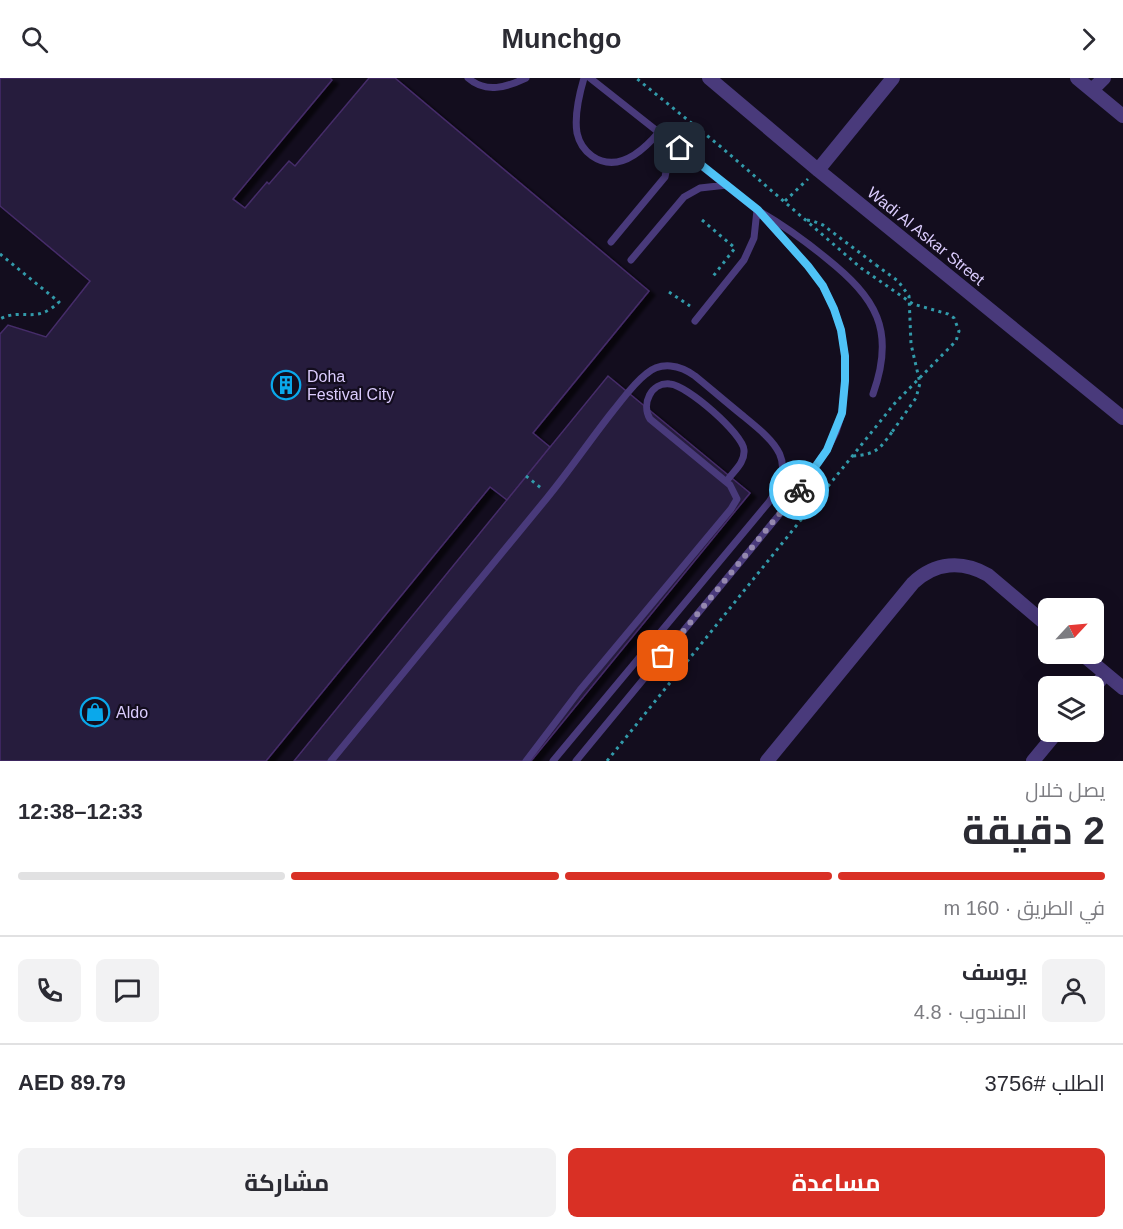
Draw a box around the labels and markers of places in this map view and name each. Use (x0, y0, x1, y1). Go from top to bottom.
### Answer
pin (654, 122, 705, 173)
place label: Doha Festival City (307, 368, 394, 403)
building icon: Doha Festival City (270, 369, 302, 401)
pin (637, 630, 688, 681)
shop icon: Aldo (79, 696, 111, 728)
place label: Aldo (116, 704, 148, 721)

